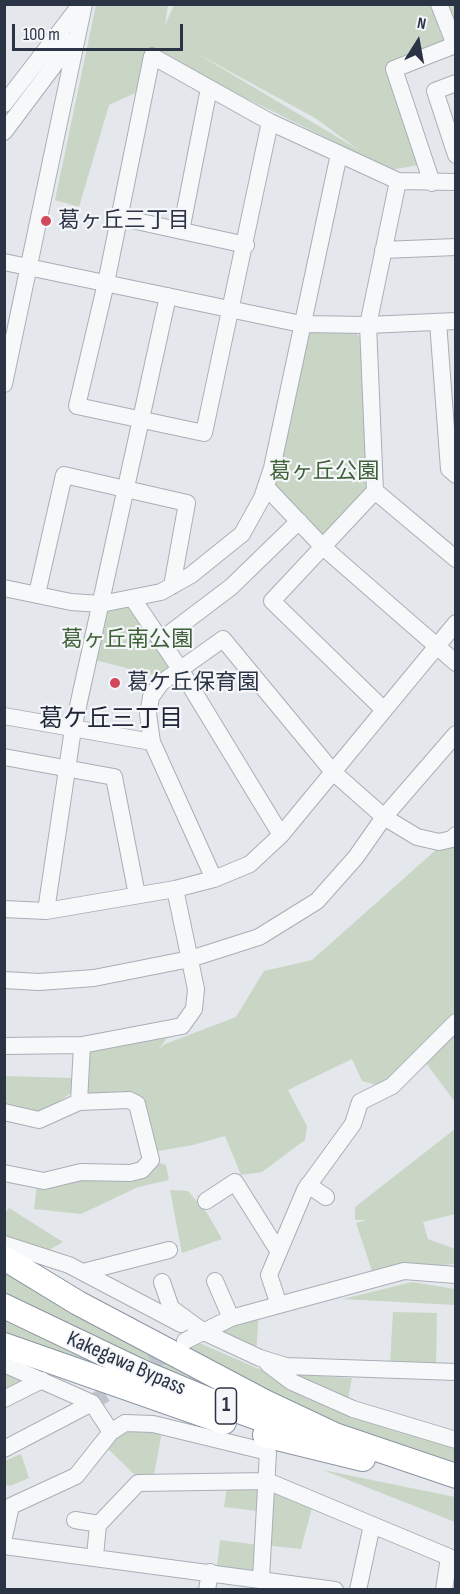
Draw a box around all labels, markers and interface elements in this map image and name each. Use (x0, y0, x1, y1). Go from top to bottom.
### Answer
scale bar (15, 12, 186, 50)
north arrow (388, 12, 448, 72)
text: N (416, 14, 428, 34)
text: 100 m (23, 24, 60, 45)
place label: 葛ヶ丘三丁目 (58, 208, 190, 234)
marker: 葛ヶ丘三丁目 (39, 214, 53, 228)
park label: 葛ヶ丘公園 (269, 459, 379, 485)
park label: 葛ヶ丘南公園 (61, 627, 193, 653)
place label: 葛ケ丘保育園 (127, 670, 259, 696)
marker: 葛ケ丘保育園 (108, 676, 122, 690)
district label: 葛ケ丘三丁目 (39, 706, 183, 734)
street label: Kakegawa Bypass (62, 1326, 190, 1402)
road number: 1 (216, 1388, 236, 1424)

